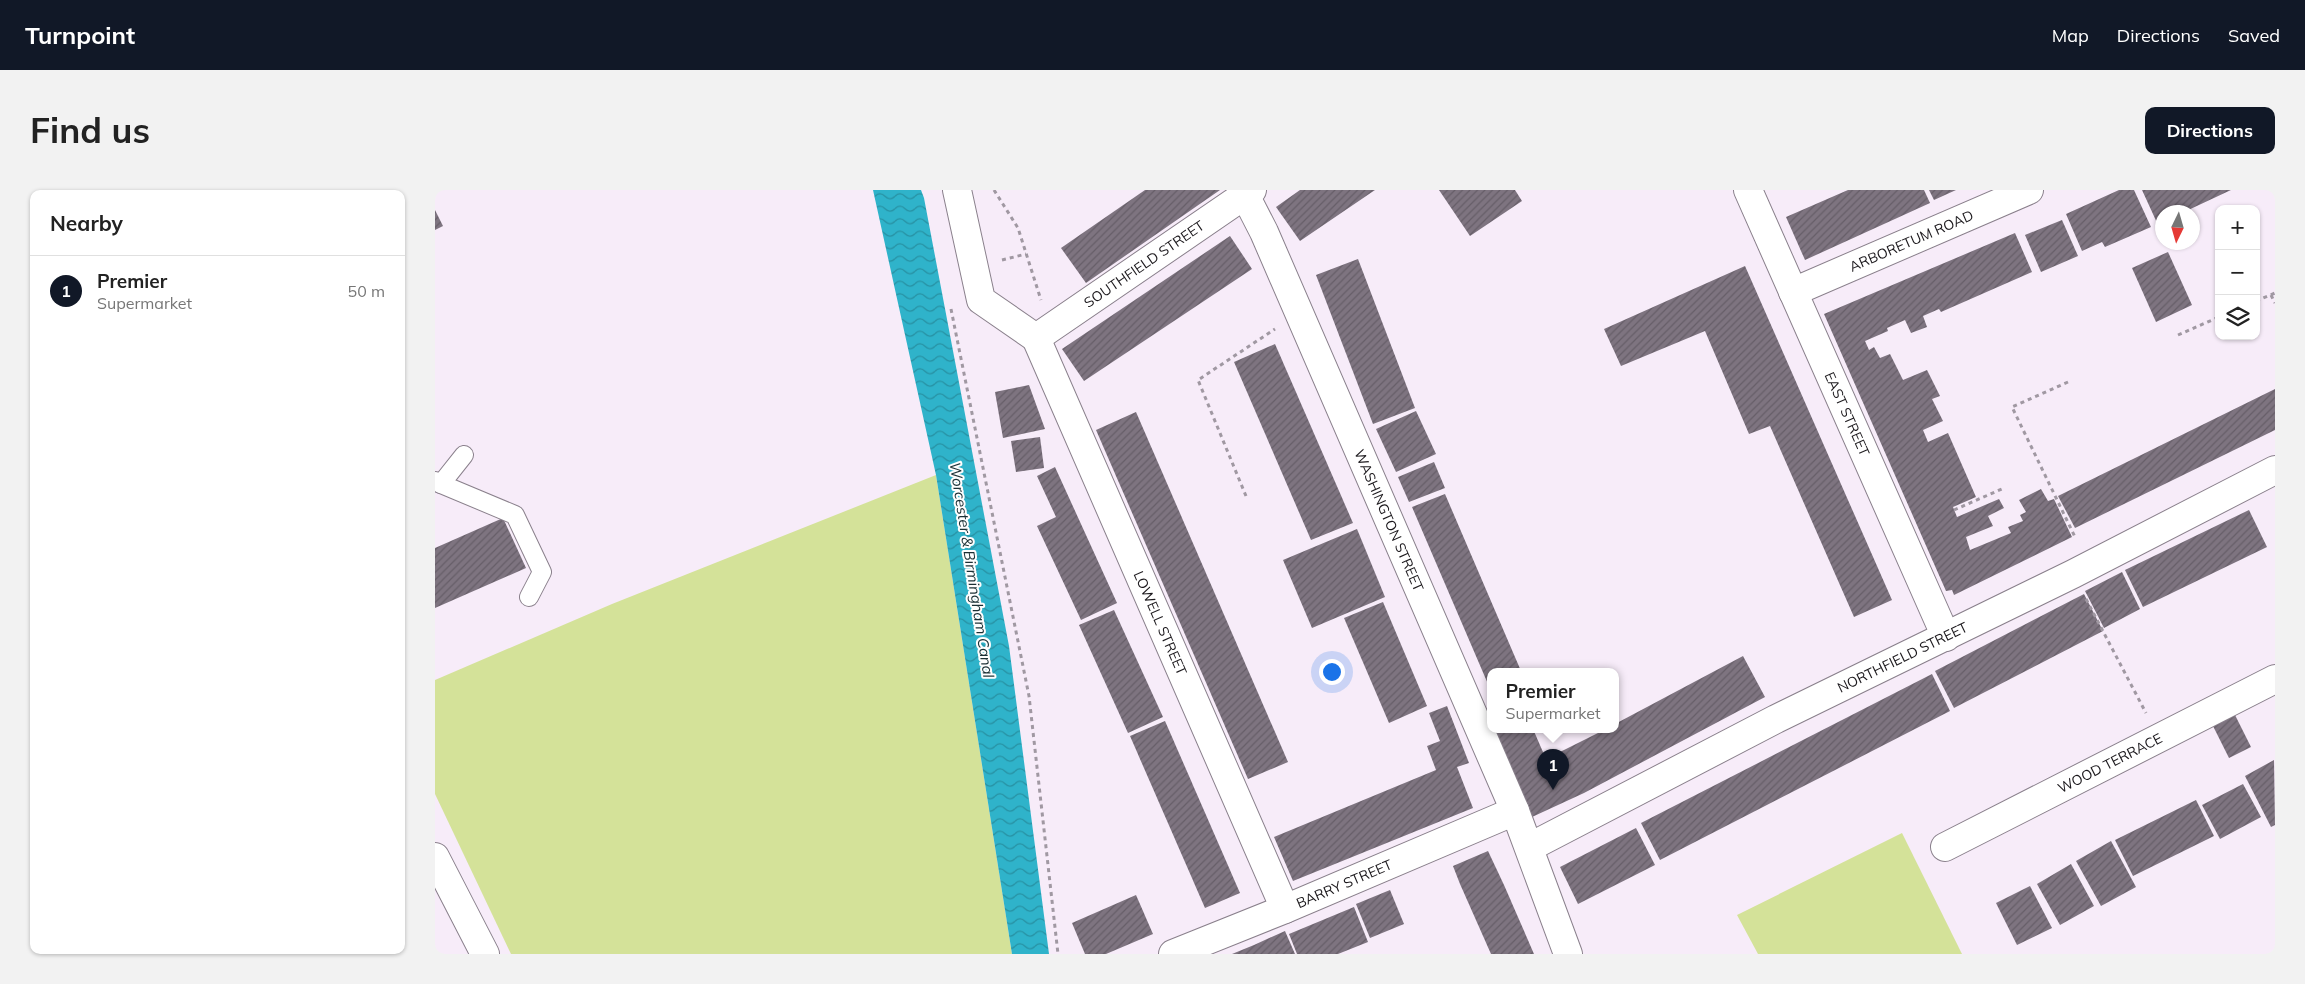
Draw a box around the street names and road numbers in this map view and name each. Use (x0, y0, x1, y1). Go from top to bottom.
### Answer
street label: ARBORETUM ROAD (1847, 206, 1976, 276)
street label: SOUTHFIELD STREET (1080, 216, 1208, 311)
street label: EAST STREET (1821, 369, 1874, 459)
street label: WASHINGTON STREET (1350, 447, 1428, 595)
street label: LOWELL STREET (1130, 568, 1191, 678)
street label: NORTHFIELD STREET (1834, 618, 1971, 697)
street label: WOOD TERRACE (2055, 729, 2165, 797)
street label: BARRY STREET (1293, 855, 1395, 912)

